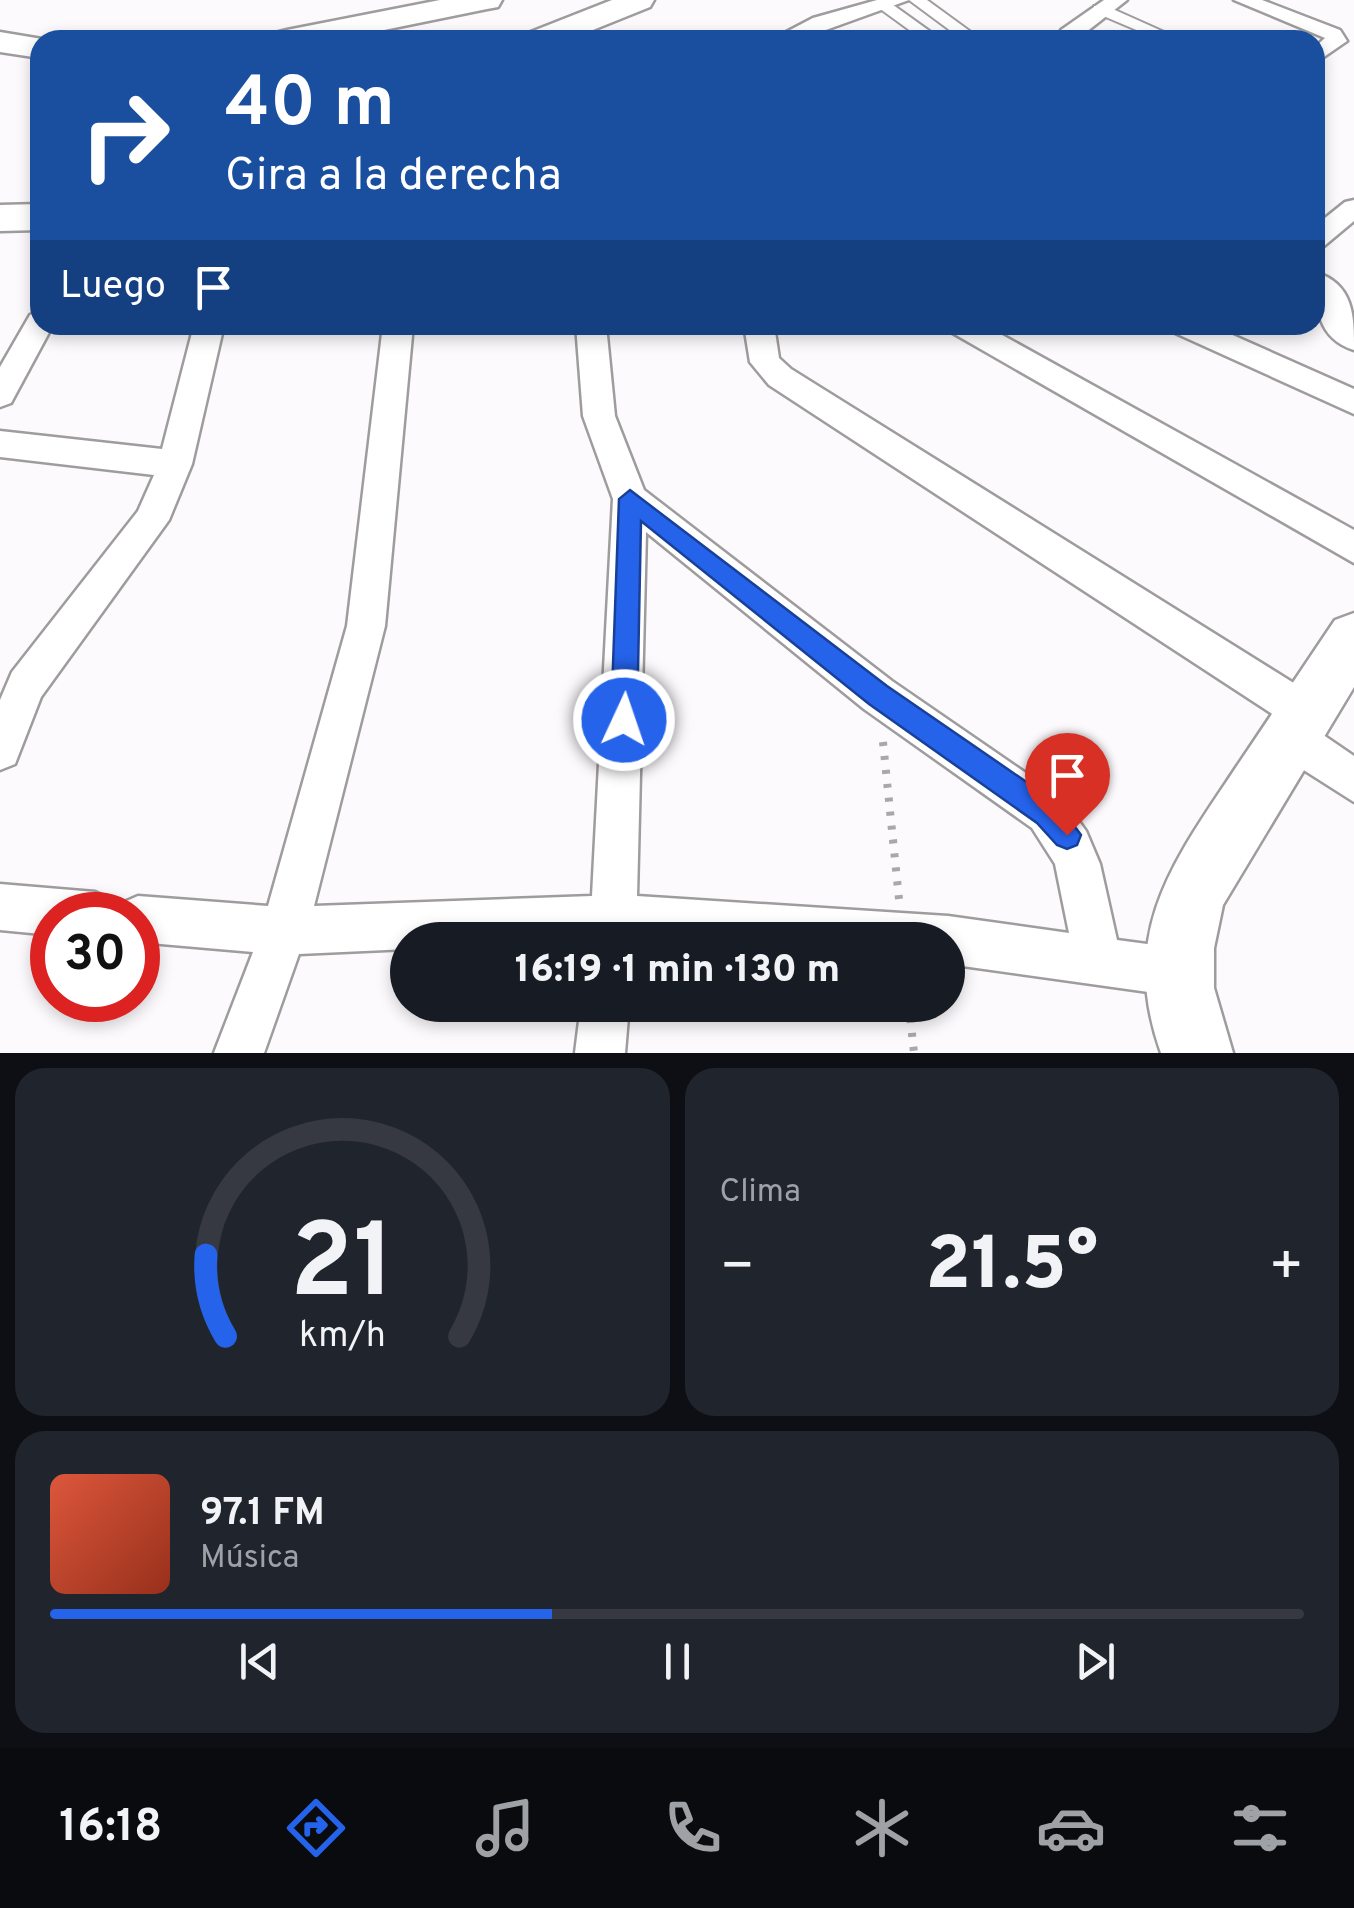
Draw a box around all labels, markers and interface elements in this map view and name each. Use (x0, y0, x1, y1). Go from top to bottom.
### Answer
text: 40 m (225, 62, 395, 151)
icon: right (60, 70, 190, 200)
text: Gira a la derecha (225, 149, 562, 206)
icon: arrive (186, 260, 241, 315)
text: Luego (60, 263, 166, 312)
position arrow (572, 668, 676, 772)
pin (1025, 733, 1110, 836)
icon: arrive (1040, 748, 1095, 803)
speed limit sign: 30 (30, 892, 160, 1022)
text: 16:19 · 1 min · 130 m (515, 947, 840, 996)
text: Clima (720, 1173, 801, 1213)
text: 21 (290, 1202, 395, 1334)
text: 21.5° (925, 1221, 1098, 1316)
text: − (720, 1234, 755, 1304)
text: + (1269, 1234, 1304, 1304)
text: km/h (299, 1314, 386, 1360)
text: 97.1 FM (200, 1490, 325, 1539)
text: Música (200, 1539, 299, 1579)
icon: previous (232, 1634, 287, 1689)
icon: pause (650, 1634, 705, 1689)
icon: next (1068, 1634, 1123, 1689)
icon: directions (281, 1793, 351, 1863)
icon: music (470, 1793, 540, 1863)
icon: phone (658, 1793, 728, 1863)
icon: climate (847, 1793, 917, 1863)
icon: car (1036, 1793, 1106, 1863)
icon: filters (1225, 1793, 1295, 1863)
text: 16:18 (59, 1800, 162, 1857)

